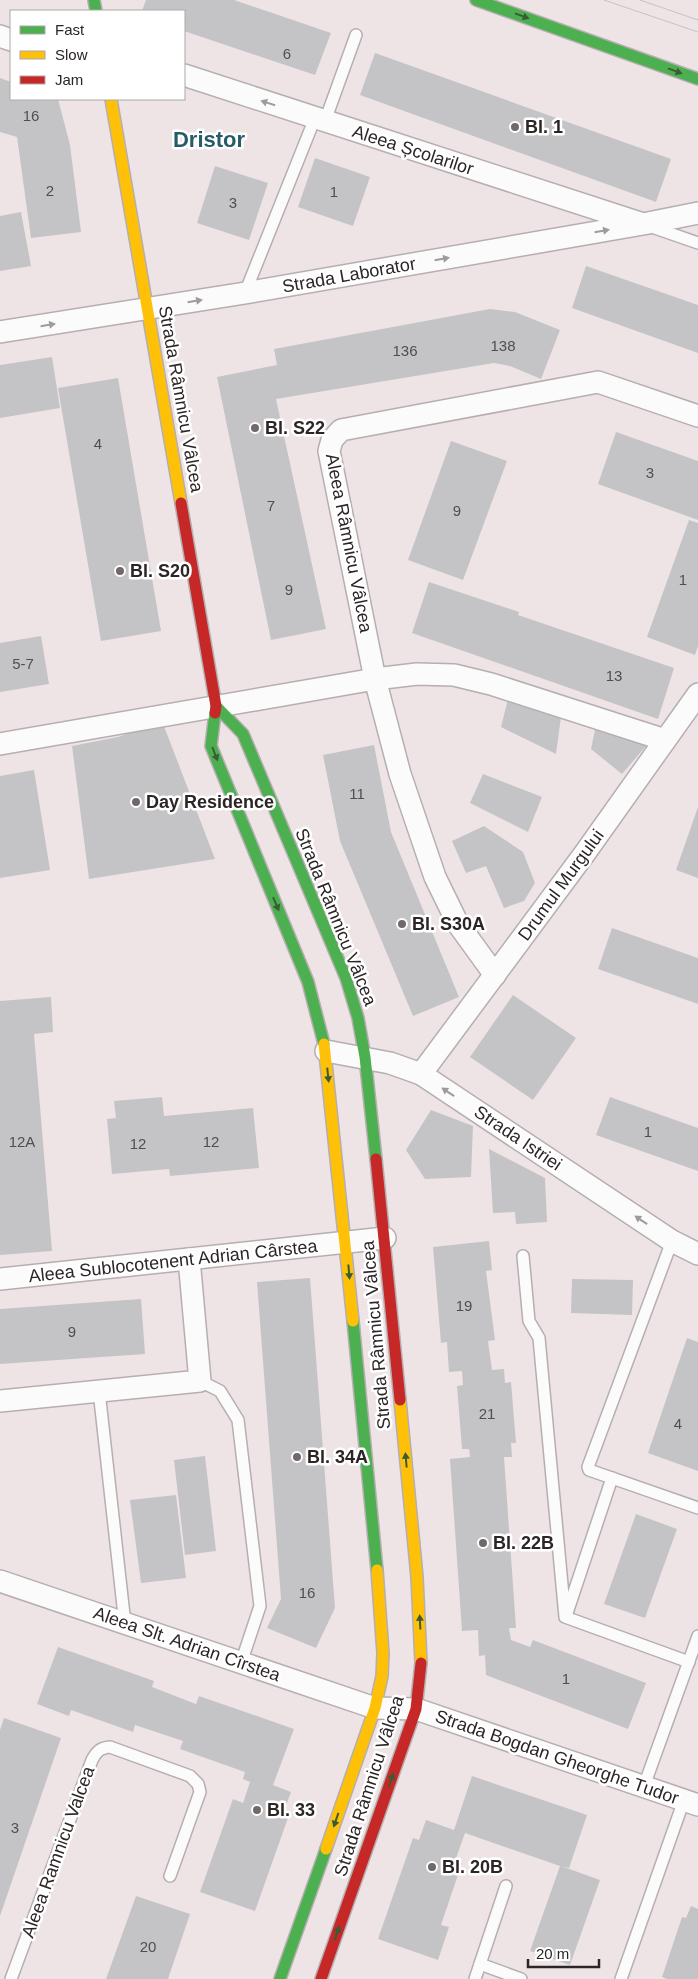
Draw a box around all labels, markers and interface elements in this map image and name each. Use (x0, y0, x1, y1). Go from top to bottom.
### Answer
legend (10, 10, 185, 100)
one-way arrow (514, 13, 529, 20)
text: Fast (55, 21, 85, 38)
house number: 6 (283, 45, 291, 62)
text: Slow (55, 46, 88, 63)
one-way arrow (667, 68, 682, 75)
text: Jam (55, 71, 83, 88)
one-way arrow (261, 98, 276, 106)
house number: 16 (23, 107, 39, 124)
place label: Bl. 1 (525, 117, 563, 137)
street label: Aleea Școlarilor (350, 121, 476, 179)
marker: Bl. 1 (509, 121, 521, 133)
district label: Dristor (173, 127, 245, 152)
house number: 2 (46, 182, 54, 199)
house number: 1 (330, 183, 338, 200)
house number: 3 (229, 194, 237, 211)
one-way arrow (594, 226, 610, 234)
street label: Strada Laborator (281, 253, 417, 297)
one-way arrow (434, 254, 450, 262)
one-way arrow (188, 296, 204, 304)
street label: Strada Râmnicu Vâlcea (155, 304, 207, 495)
one-way arrow (40, 320, 56, 328)
house number: 138 (490, 337, 516, 354)
house number: 136 (392, 342, 418, 359)
place label: Bl. S22 (265, 418, 325, 438)
marker: Bl. S22 (249, 422, 261, 434)
house number: 4 (94, 435, 102, 452)
street label: Aleea Râmnicu Vâlcea (322, 452, 376, 635)
house number: 3 (646, 464, 654, 481)
house number: 7 (267, 497, 275, 514)
house number: 9 (453, 502, 461, 519)
place label: Bl. S20 (130, 561, 190, 581)
marker: Bl. S20 (114, 565, 126, 577)
house number: 1 (679, 571, 687, 588)
house number: 9 (285, 581, 293, 598)
house number: 5-7 (12, 655, 34, 672)
house number: 13 (606, 667, 622, 684)
one-way arrow (211, 747, 219, 762)
house number: 11 (349, 785, 365, 802)
place label: Day Residence (146, 792, 274, 812)
marker: Day Residence (130, 796, 142, 808)
street label: Strada Râmnicu Vâlcea (291, 826, 381, 1009)
street label: Drumul Murgului (514, 826, 608, 944)
one-way arrow (272, 897, 280, 911)
place label: Bl. S30A (412, 914, 485, 934)
marker: Bl. S30A (396, 918, 408, 930)
one-way arrow (324, 1068, 332, 1084)
one-way arrow (441, 1087, 454, 1097)
street label: Strada Istriei (471, 1101, 565, 1175)
house number: 1 (644, 1123, 652, 1140)
house number: 12A (9, 1133, 35, 1150)
house number: 12 (203, 1133, 219, 1150)
house number: 12 (130, 1135, 146, 1152)
one-way arrow (634, 1216, 648, 1225)
street label: Aleea Sublocotenent Adrian Cârstea (28, 1236, 319, 1286)
street label: Strada Râmnicu Vâlcea (358, 1239, 394, 1430)
one-way arrow (345, 1264, 353, 1280)
house number: 19 (456, 1297, 472, 1314)
house number: 9 (68, 1323, 76, 1340)
house number: 21 (479, 1405, 495, 1422)
house number: 4 (674, 1415, 682, 1432)
place label: Bl. 34A (307, 1447, 368, 1467)
marker: Bl. 34A (291, 1451, 303, 1463)
one-way arrow (401, 1452, 409, 1468)
place label: Bl. 22B (493, 1533, 554, 1553)
marker: Bl. 22B (477, 1537, 489, 1549)
house number: 16 (299, 1584, 315, 1601)
street label: Aleea Slt. Adrian Cîrstea (91, 1603, 284, 1686)
one-way arrow (416, 1613, 424, 1629)
house number: 1 (562, 1670, 570, 1687)
street label: Strada Râmnicu Vâlcea (330, 1692, 408, 1879)
street label: Strada Bogdan Gheorghe Tudor (433, 1706, 681, 1808)
street label: Aleea Ramnicu Valcea (18, 1763, 99, 1940)
one-way arrow (388, 1772, 395, 1787)
place label: Bl. 33 (267, 1800, 315, 1820)
marker: Bl. 33 (251, 1804, 263, 1816)
one-way arrow (331, 1812, 339, 1827)
house number: 3 (11, 1819, 19, 1836)
place label: Bl. 20B (442, 1857, 503, 1877)
marker: Bl. 20B (426, 1861, 438, 1873)
one-way arrow (333, 1925, 341, 1940)
scale bar (528, 1936, 599, 1968)
house number: 20 (140, 1938, 156, 1955)
text: 20 m (536, 1945, 569, 1962)

